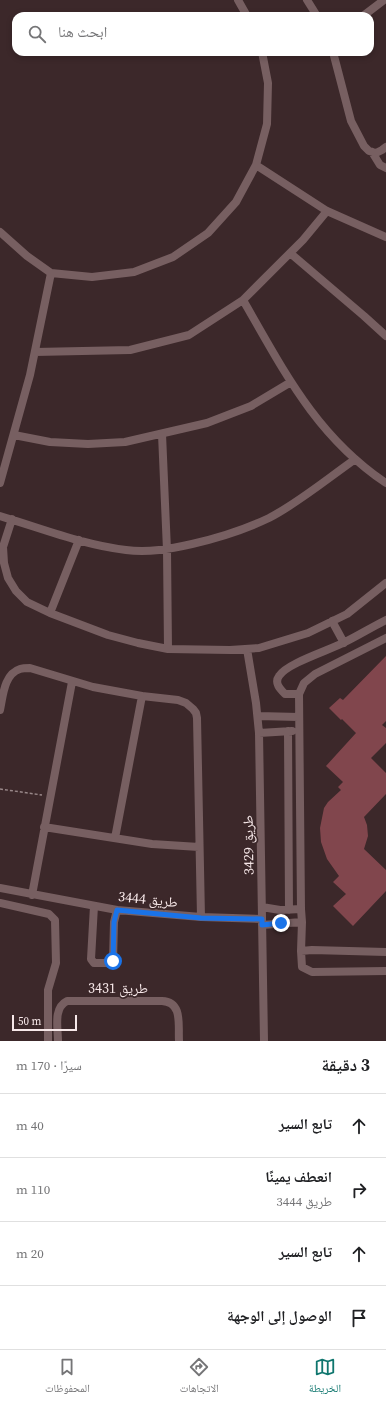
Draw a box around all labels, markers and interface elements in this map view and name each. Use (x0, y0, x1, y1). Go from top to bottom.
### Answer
search box (12, 12, 374, 56)
text: ابحث هنا (58, 21, 107, 42)
icon: search (26, 23, 48, 45)
street label: طريق 3429 (237, 815, 259, 875)
street label: طريق 3444 (117, 886, 179, 912)
route end (272, 914, 290, 932)
route start (104, 952, 122, 970)
street label: طريق 3431 (88, 978, 148, 998)
scale bar (12, 1013, 77, 1032)
text: 50 m (18, 1014, 41, 1029)
text: 3 دقيقة (321, 1053, 370, 1077)
text: سيرًا · 170 m (16, 1057, 82, 1074)
text: تابع السير (279, 1113, 332, 1134)
icon: ahead (348, 1115, 370, 1137)
text: 40 m (16, 1117, 44, 1134)
text: انعطف يمينًا (265, 1166, 332, 1187)
icon: right (348, 1179, 370, 1201)
text: 110 m (16, 1181, 50, 1198)
text: طريق 3444 (276, 1193, 332, 1210)
text: تابع السير (279, 1241, 332, 1262)
icon: ahead (348, 1243, 370, 1265)
text: 20 m (16, 1245, 44, 1262)
text: الوصول إلى الوجهة (227, 1305, 332, 1326)
icon: arrive (348, 1307, 370, 1329)
tab: المحفوظات (45, 1356, 90, 1399)
tab: الاتجاهات (180, 1356, 219, 1399)
tab: الخريطة (309, 1356, 341, 1399)

